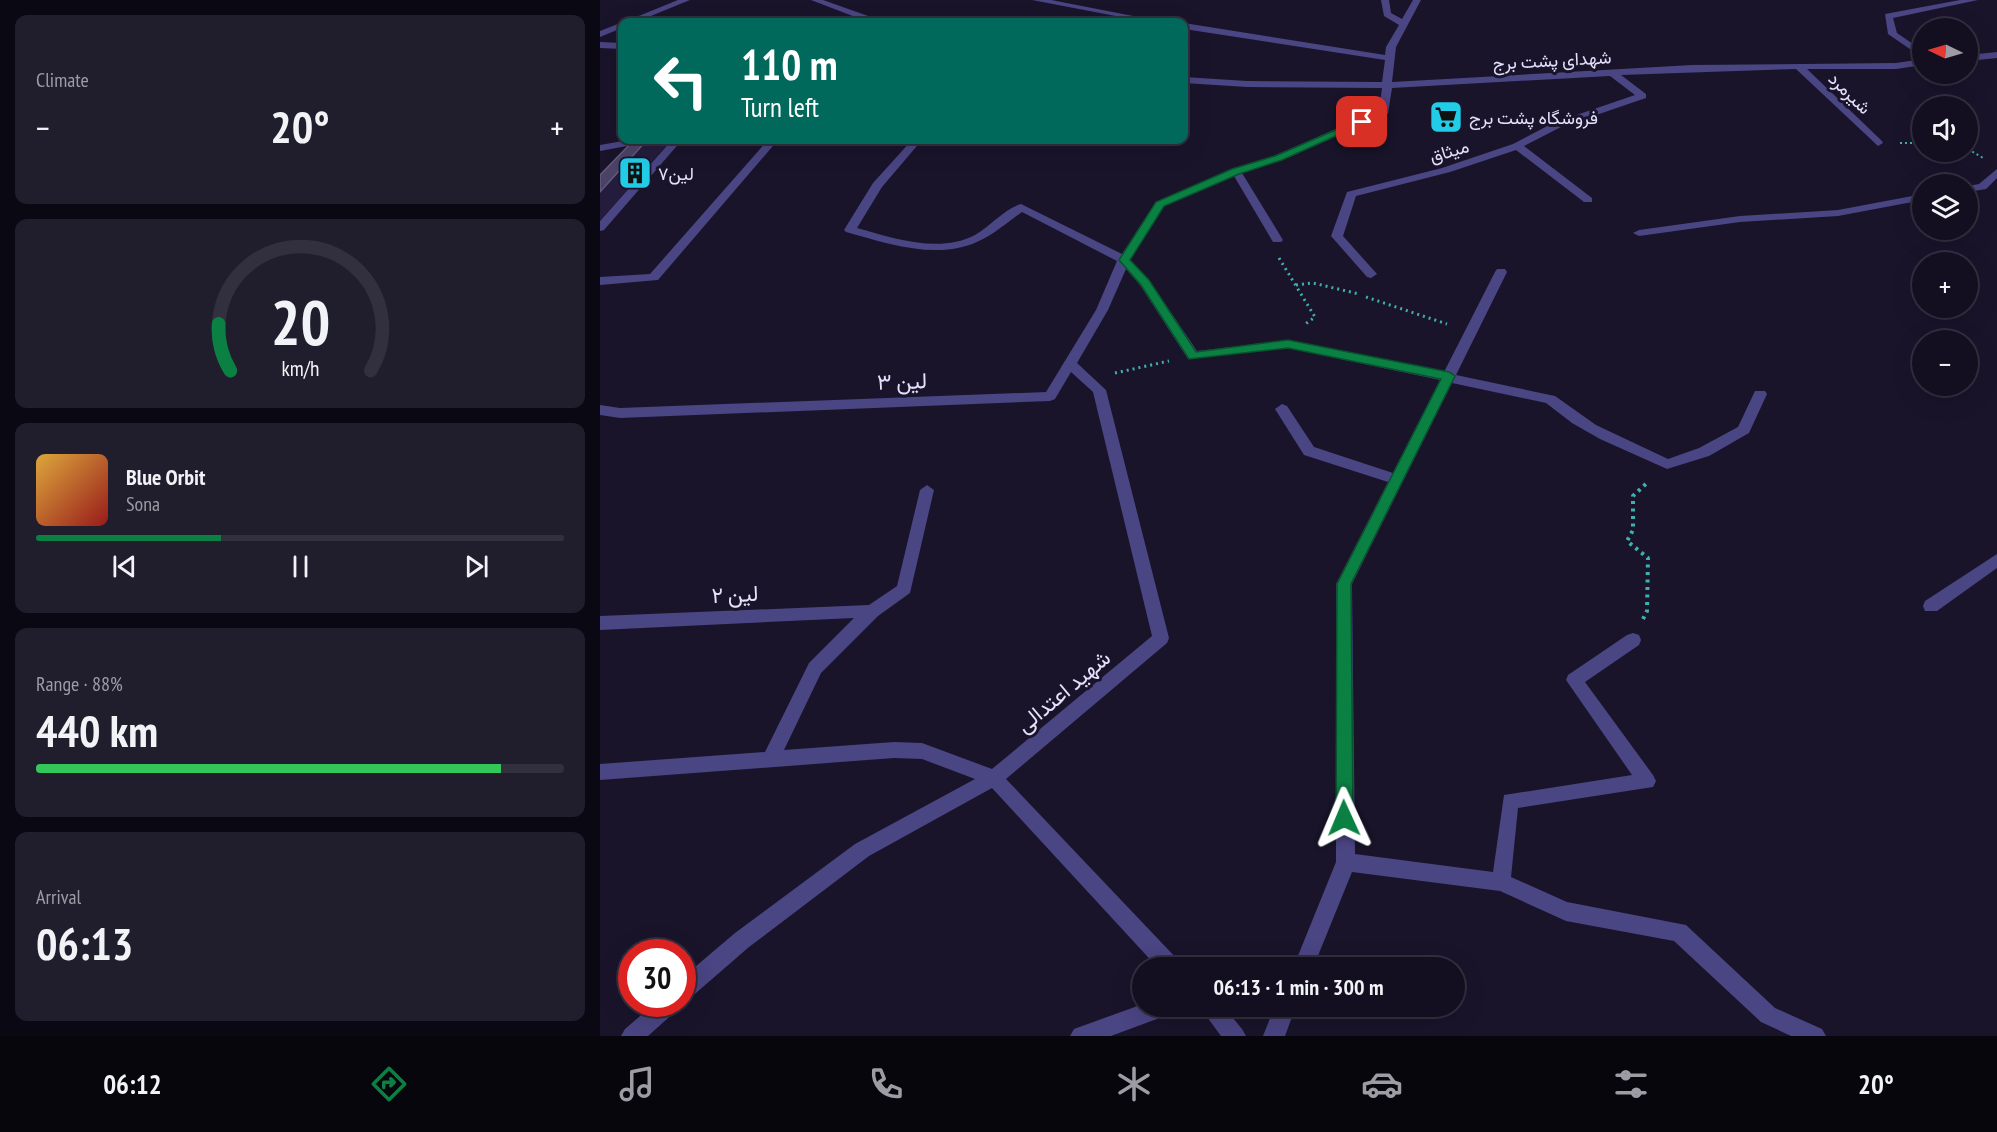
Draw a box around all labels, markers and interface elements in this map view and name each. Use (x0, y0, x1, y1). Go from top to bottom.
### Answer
north arrow (1912, 18, 1978, 84)
map controls (1912, 18, 1978, 396)
text: 110 m (741, 37, 838, 92)
icon: left (642, 42, 720, 120)
street label: شهدای پشت برج (1492, 45, 1612, 76)
text: Climate (36, 67, 89, 93)
street label: شیرمرد (1824, 67, 1876, 119)
text: Turn left (741, 90, 819, 124)
pin (1336, 96, 1387, 147)
button: sound (1912, 96, 1978, 162)
text: 20° (270, 97, 330, 155)
supermarket icon: فروشگاه پشت برج (1428, 99, 1464, 135)
icon: arrive (1345, 105, 1378, 138)
text: − (36, 106, 50, 149)
text: + (550, 106, 564, 149)
place label: فروشگاه پشت برج (1469, 106, 1598, 130)
street label: میثاق (1426, 134, 1472, 168)
building icon: لین۷ (617, 155, 653, 191)
place label: لین۷ (658, 162, 694, 185)
button: layers (1912, 174, 1978, 240)
button: + (1912, 252, 1978, 318)
text: 20 (270, 281, 330, 362)
button: − (1912, 330, 1978, 396)
text: km/h (281, 354, 319, 382)
street label: لین ۳ (876, 366, 928, 396)
text: Blue Orbit (126, 463, 205, 491)
text: Sona (126, 491, 160, 517)
icon: previous (108, 550, 141, 583)
icon: pause (284, 550, 317, 583)
icon: next (460, 550, 493, 583)
street label: لین ۲ (711, 579, 759, 609)
street label: شهید اعتدالی (1010, 643, 1116, 739)
text: Range · 88% (36, 671, 123, 697)
text: 440 km (36, 701, 158, 759)
position arrow (1312, 786, 1376, 850)
text: Arrival (36, 884, 81, 910)
text: 06:13 (36, 914, 133, 972)
speed limit sign: 30 (618, 939, 696, 1017)
text: 06:13 · 1 min · 300 m (1213, 973, 1384, 1001)
icon: directions (368, 1063, 410, 1105)
icon: music (616, 1063, 658, 1105)
icon: phone (865, 1063, 907, 1105)
icon: climate (1113, 1063, 1155, 1105)
icon: car (1361, 1063, 1403, 1105)
icon: filters (1610, 1063, 1652, 1105)
text: 06:12 (103, 1067, 162, 1101)
text: 20° (1858, 1067, 1894, 1101)

